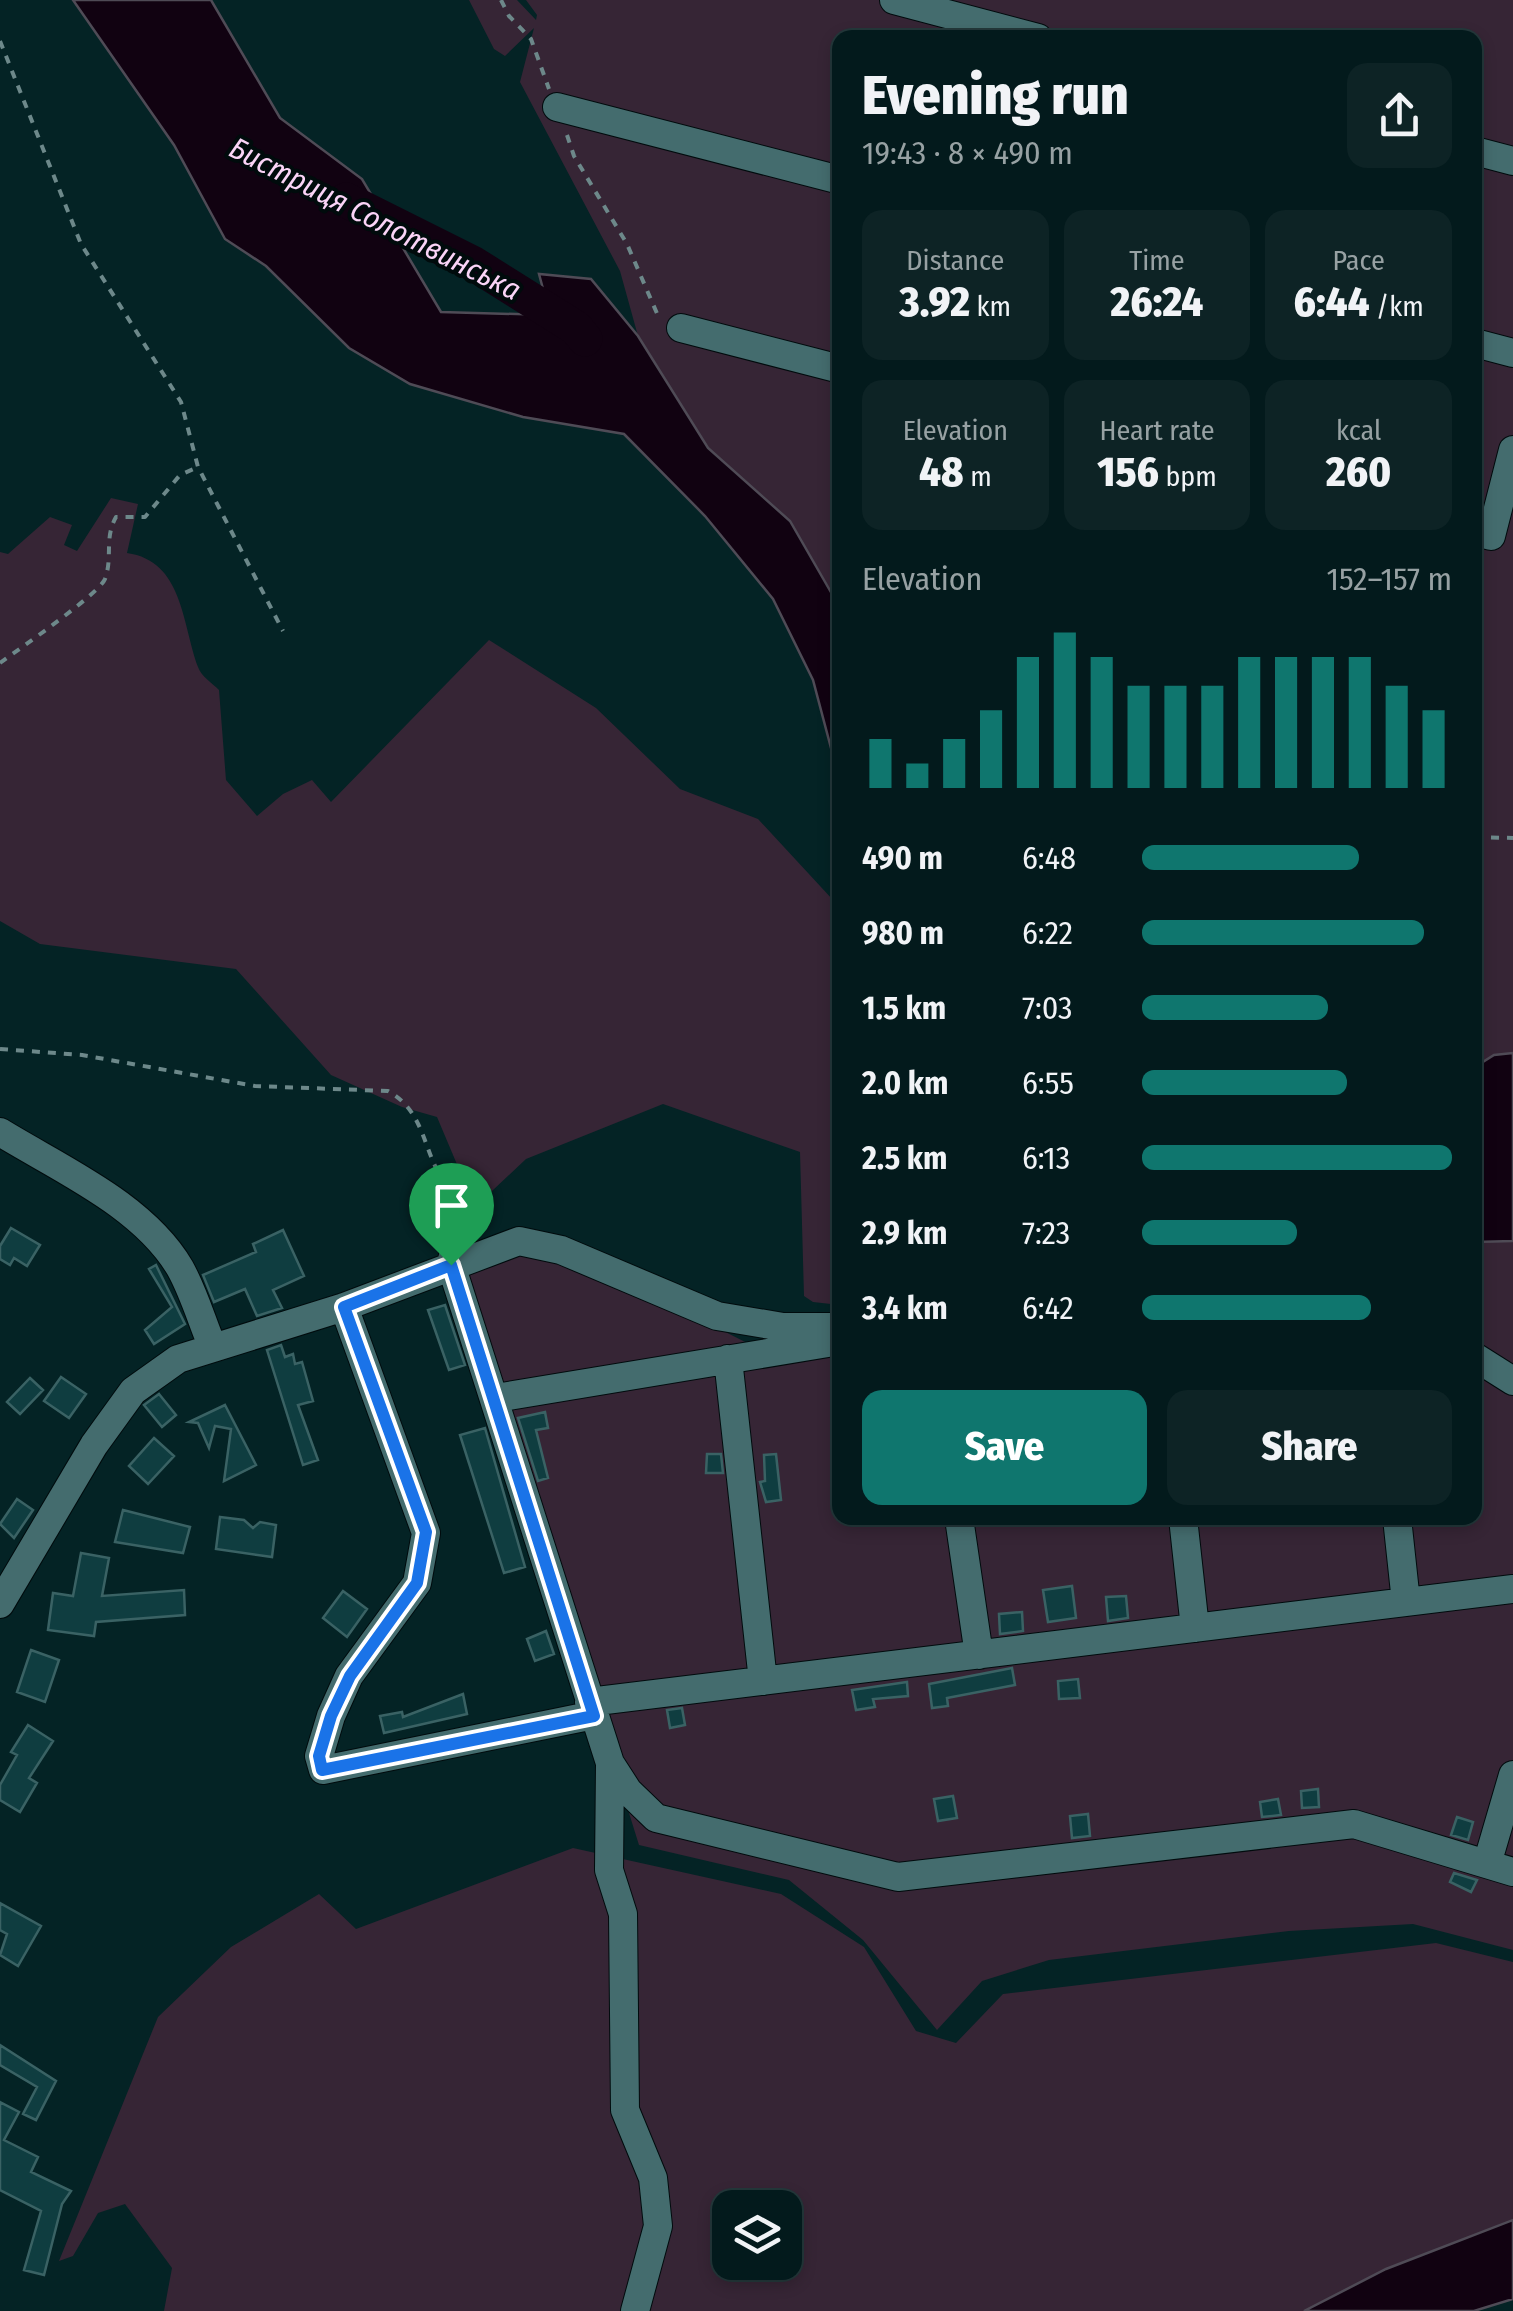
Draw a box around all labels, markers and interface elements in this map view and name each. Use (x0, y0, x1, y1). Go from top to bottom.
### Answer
text: Evening run (862, 63, 1129, 129)
button: share (1347, 63, 1452, 168)
water label: Бистриця Солотвинська (223, 130, 527, 308)
text: 19:43 · 8 × 490 m (862, 134, 1073, 172)
text: Distance (906, 244, 1004, 277)
text: Time (1129, 244, 1185, 277)
text: Pace (1333, 244, 1385, 277)
text: 3.92 (900, 277, 970, 327)
text: 26:24 (1111, 277, 1203, 327)
text: 6:44 (1294, 277, 1369, 327)
text: km (970, 290, 1011, 323)
text: /km (1369, 290, 1424, 323)
text: Elevation (903, 414, 1008, 447)
text: Heart rate (1100, 414, 1214, 447)
text: kcal (1336, 414, 1381, 447)
text: 48 (919, 447, 964, 497)
text: 156 (1097, 447, 1159, 497)
text: 260 (1326, 447, 1391, 497)
text: m (964, 460, 992, 493)
text: bpm (1159, 460, 1217, 493)
text: Elevation (862, 560, 982, 598)
text: 152–157 m (1327, 560, 1452, 598)
text: 490 m (862, 839, 943, 877)
text: 6:48 (1022, 839, 1076, 877)
text: 980 m (862, 914, 944, 952)
text: 6:22 (1022, 914, 1073, 952)
text: 1.5 km (862, 989, 946, 1027)
text: 7:03 (1022, 989, 1073, 1027)
text: 2.0 km (862, 1064, 949, 1102)
text: 6:55 (1022, 1064, 1074, 1102)
text: 2.5 km (862, 1139, 948, 1177)
text: 6:13 (1022, 1139, 1070, 1177)
pin (409, 1163, 494, 1266)
icon: arrive (424, 1178, 479, 1233)
text: 2.9 km (862, 1214, 947, 1252)
text: 7:23 (1022, 1214, 1070, 1252)
text: 3.4 km (862, 1289, 948, 1327)
text: 6:42 (1022, 1289, 1074, 1327)
button: Save (862, 1390, 1147, 1505)
button: Share (1167, 1390, 1452, 1505)
map controls (712, 2190, 802, 2280)
button: layers (712, 2190, 802, 2280)

